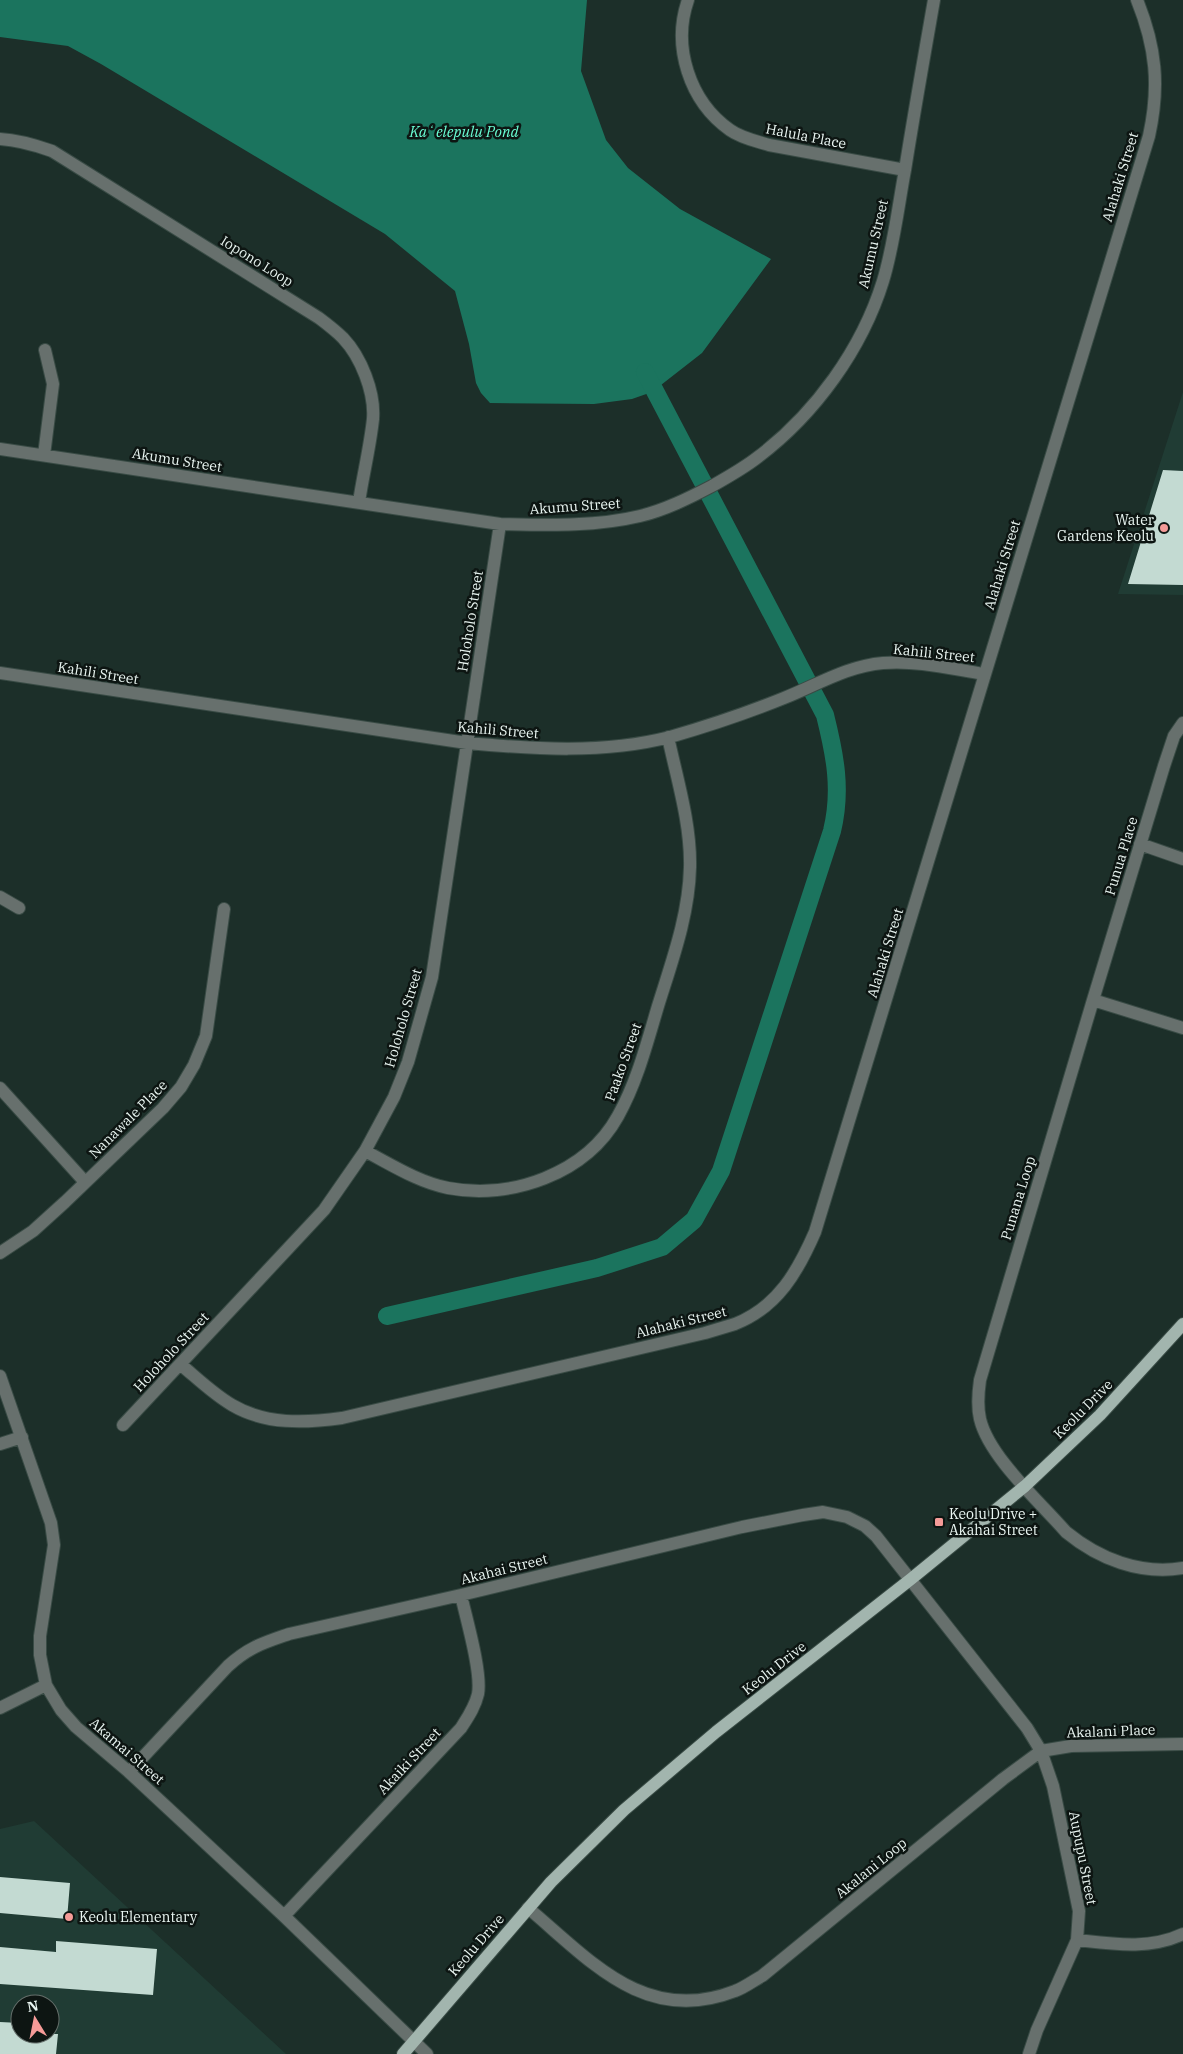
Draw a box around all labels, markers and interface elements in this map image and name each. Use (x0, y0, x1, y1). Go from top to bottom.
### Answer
street label: Halula Place (764, 119, 848, 153)
water label: Kaʻelepulu Pond (408, 122, 519, 141)
street label: Alahaki Street (1098, 130, 1142, 224)
street label: Akumu Street (854, 198, 892, 290)
street label: Iopono Loop (217, 232, 297, 290)
street label: Akumu Street (131, 444, 223, 476)
street label: Akumu Street (529, 494, 621, 518)
place label: Water Gardens Keolu (1057, 511, 1155, 545)
street label: Alahaki Street (980, 518, 1024, 612)
marker: Water Gardens Keolu (1158, 522, 1170, 534)
street label: Holoholo Street (453, 569, 487, 673)
street label: Kahili Street (892, 640, 976, 666)
street label: Kahili Street (56, 658, 140, 688)
street label: Kahili Street (457, 717, 540, 743)
street label: Punua Place (1101, 815, 1141, 897)
street label: Alahaki Street (863, 906, 907, 1000)
street label: Holoholo Street (380, 966, 426, 1070)
street label: Paako Street (600, 1020, 646, 1104)
street label: Nanawale Place (85, 1076, 171, 1162)
street label: Punana Loop (997, 1154, 1039, 1242)
street label: Alahaki Street (634, 1302, 728, 1342)
street label: Holoholo Street (130, 1308, 213, 1396)
street label: Keolu Drive (1050, 1376, 1116, 1442)
place label: Keolu Drive + Akahai Street (949, 1505, 1038, 1539)
marker: Keolu Drive + Akahai Street (933, 1516, 945, 1528)
street label: Akahai Street (459, 1550, 549, 1588)
street label: Keolu Drive (738, 1637, 810, 1699)
street label: Akamai Street (86, 1714, 168, 1788)
street label: Akalani Place (1066, 1720, 1156, 1742)
street label: Akaiki Street (373, 1724, 445, 1798)
street label: Aupupu Street (1065, 1810, 1101, 1906)
street label: Akalani Loop (832, 1834, 910, 1902)
place label: Keolu Elementary (79, 1908, 198, 1926)
street label: Keolu Drive (444, 1910, 508, 1980)
marker: Keolu Elementary (63, 1911, 75, 1923)
north arrow (10, 1994, 60, 2044)
text: N (26, 1996, 40, 2016)

